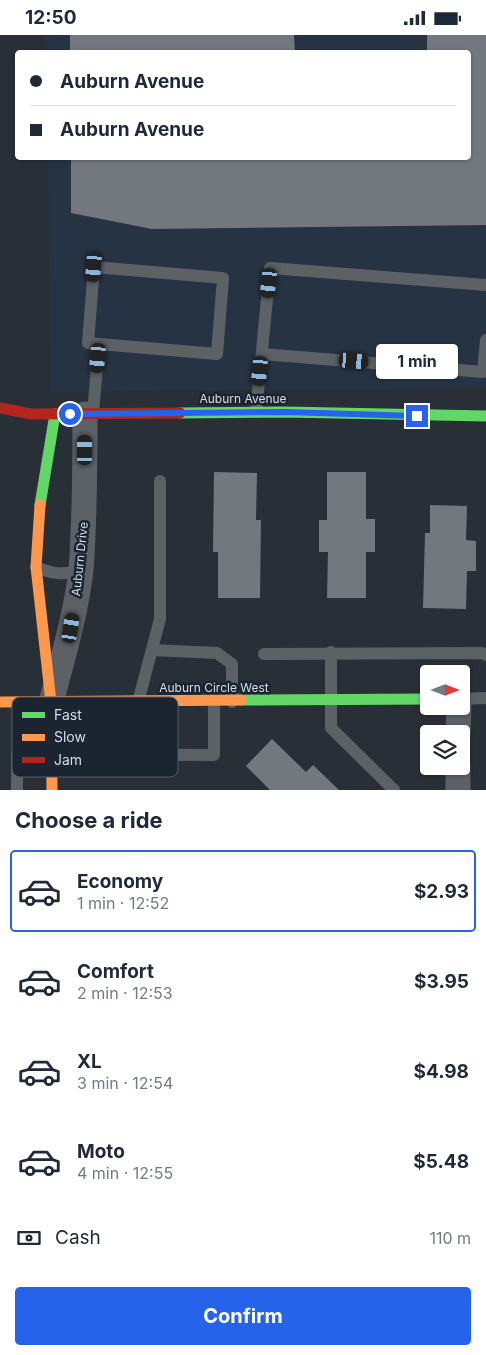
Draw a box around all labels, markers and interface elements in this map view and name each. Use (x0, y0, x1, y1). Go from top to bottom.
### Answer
text: 12:50 (25, 6, 76, 29)
text: Auburn Avenue (60, 70, 204, 93)
text: Auburn Avenue (60, 118, 204, 141)
car (85, 251, 102, 283)
car (259, 267, 278, 299)
car (89, 342, 106, 374)
callout: 1 min (376, 343, 458, 379)
text: 1 min (397, 351, 437, 371)
car (338, 352, 369, 370)
car (251, 355, 268, 387)
street label: Auburn Avenue (199, 391, 287, 406)
route start (59, 403, 81, 425)
route end (406, 405, 428, 427)
car (77, 435, 92, 465)
street label: Auburn Drive (68, 521, 91, 597)
car (61, 612, 80, 644)
north arrow (420, 665, 470, 715)
map controls (420, 665, 470, 775)
street label: Auburn Circle West (159, 680, 269, 695)
legend (12, 697, 178, 777)
text: Fast (54, 706, 82, 723)
button: layers (420, 725, 470, 775)
text: Slow (54, 728, 86, 745)
text: Jam (54, 751, 82, 768)
text: Choose a ride (15, 807, 163, 833)
icon: car (17, 869, 62, 914)
text: Economy (77, 870, 163, 893)
text: $2.93 (414, 880, 469, 903)
text: 1 min · 12:52 (77, 893, 169, 913)
icon: car (17, 959, 62, 1004)
text: Comfort (77, 960, 154, 983)
text: $3.95 (414, 970, 469, 993)
text: 2 min · 12:53 (77, 983, 173, 1003)
icon: car (17, 1049, 62, 1094)
text: XL (77, 1050, 102, 1073)
text: $4.98 (414, 1060, 469, 1083)
text: 3 min · 12:54 (77, 1073, 173, 1093)
icon: car (17, 1139, 62, 1184)
text: Moto (77, 1140, 125, 1163)
text: $5.48 (413, 1150, 469, 1173)
text: 4 min · 12:55 (77, 1163, 173, 1183)
icon: cash (15, 1224, 43, 1252)
text: Cash (55, 1226, 101, 1249)
text: 110 m (429, 1228, 471, 1248)
button: Confirm (15, 1287, 471, 1345)

